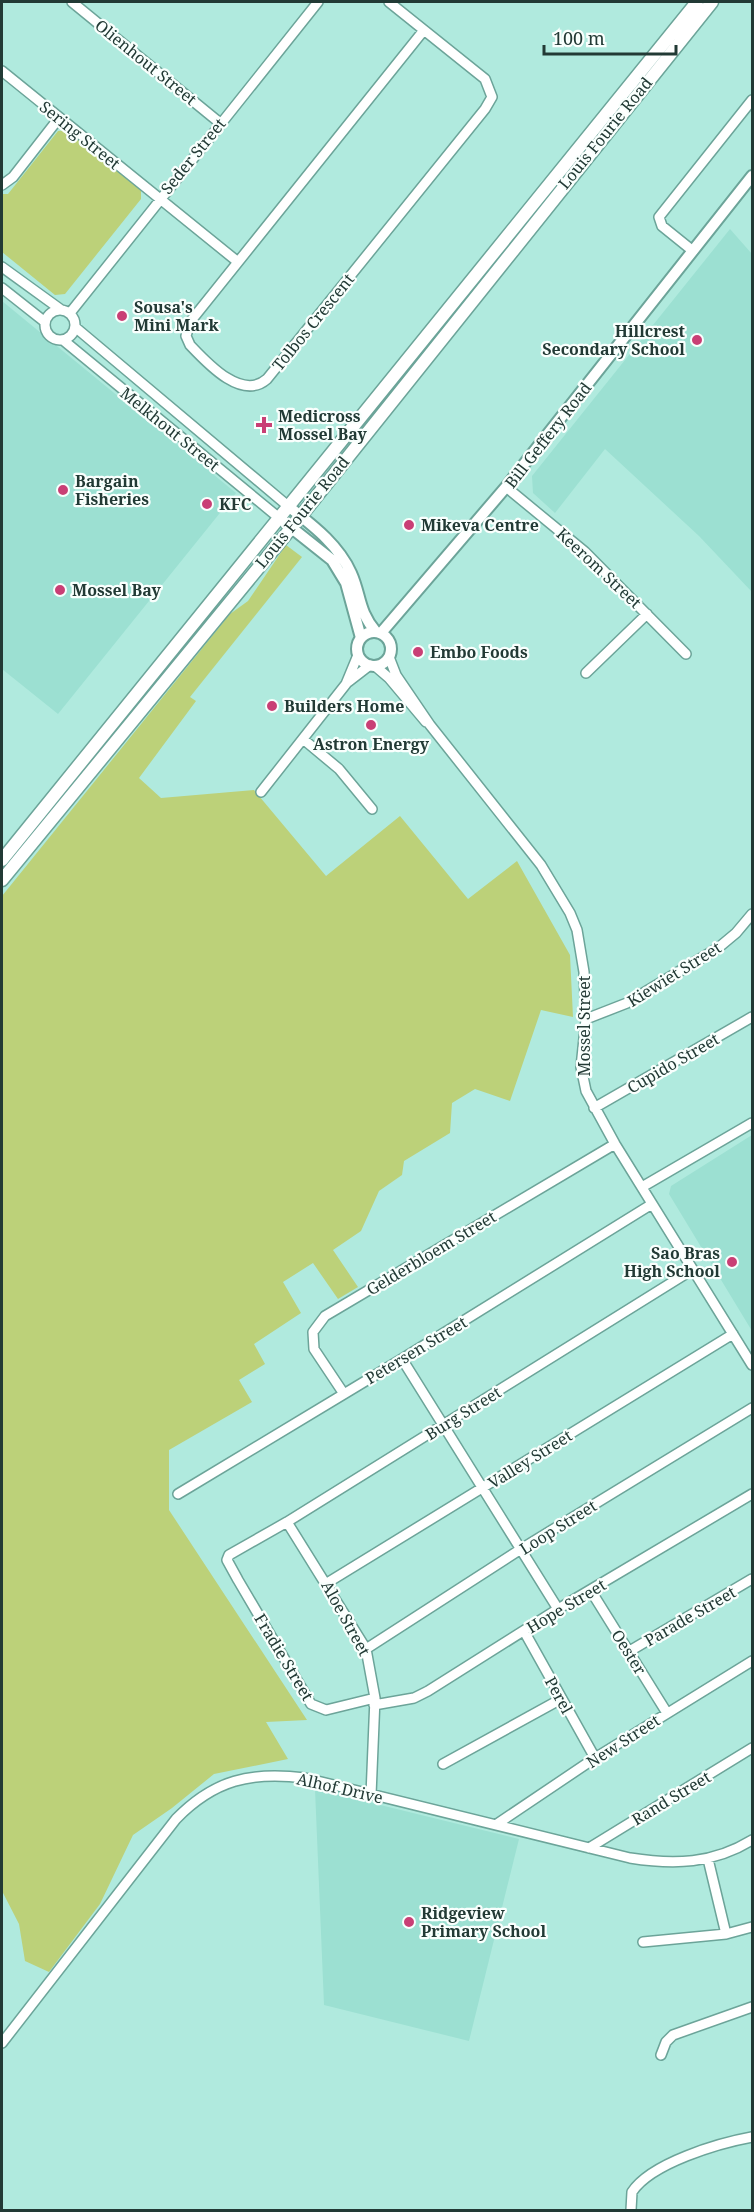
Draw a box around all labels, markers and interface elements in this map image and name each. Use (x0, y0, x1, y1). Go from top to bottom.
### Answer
street label: Olienhout Street (91, 14, 202, 110)
scale bar (544, 18, 676, 56)
text: 100 m (553, 26, 605, 50)
street label: Louis Fourie Road (553, 72, 657, 194)
street label: Sering Street (35, 96, 125, 174)
street label: Seder Street (156, 113, 231, 199)
street label: Tolbos Crescent (267, 268, 359, 375)
place label: Sousa's Mini Mark (134, 296, 220, 336)
marker: Sousa's Mini Mark (115, 309, 129, 323)
place label: Hillcrest Secondary School (542, 320, 686, 360)
marker: Hillcrest Secondary School (690, 333, 704, 347)
street label: Bill Geffery Road (500, 377, 596, 493)
street label: Melkhout Street (116, 382, 225, 476)
place label: Medicross Mossel Bay (278, 405, 367, 445)
marker: Medicross Mossel Bay (255, 416, 273, 434)
street label: Louis Fourie Road (250, 451, 354, 573)
place label: Bargain Fisheries (75, 470, 149, 510)
marker: Bargain Fisheries (56, 483, 70, 497)
place label: KFC (219, 493, 252, 515)
marker: KFC (200, 497, 214, 511)
place label: Mikeva Centre (421, 514, 539, 536)
marker: Mikeva Centre (402, 518, 416, 532)
street label: Keerom Street (552, 523, 647, 613)
place label: Mossel Bay (72, 579, 161, 601)
marker: Mossel Bay (53, 583, 67, 597)
place label: Embo Foods (430, 641, 528, 663)
marker: Embo Foods (411, 645, 425, 659)
place label: Builders Home (284, 695, 404, 717)
marker: Builders Home (265, 699, 279, 713)
marker: Astron Energy (364, 718, 378, 732)
place label: Astron Energy (313, 733, 430, 755)
street label: Kiewiet Street (623, 936, 725, 1012)
street label: Mossel Street (573, 975, 595, 1076)
street label: Cupido Street (623, 1028, 723, 1098)
street label: Gelderbloem Street (362, 1205, 500, 1300)
place label: Sao Bras High School (624, 1242, 720, 1282)
marker: Sao Bras High School (725, 1255, 739, 1269)
street label: Petersen Street (361, 1311, 471, 1389)
street label: Burg Street (421, 1381, 505, 1445)
street label: Valley Street (484, 1424, 576, 1494)
street label: Loop Street (515, 1494, 601, 1559)
street label: Hope Street (522, 1573, 610, 1638)
street label: Aloe Street (316, 1576, 376, 1660)
street label: Parade Street (640, 1581, 740, 1651)
street label: Fradie Street (249, 1609, 319, 1705)
street label: Oester (607, 1625, 652, 1679)
street label: Perel (540, 1672, 578, 1718)
street label: New Street (582, 1709, 664, 1773)
street label: Rand Street (627, 1766, 715, 1830)
street label: Alhof Drive (295, 1767, 385, 1809)
place label: Ridgeview Primary School (421, 1902, 546, 1942)
marker: Ridgeview Primary School (402, 1915, 416, 1929)

